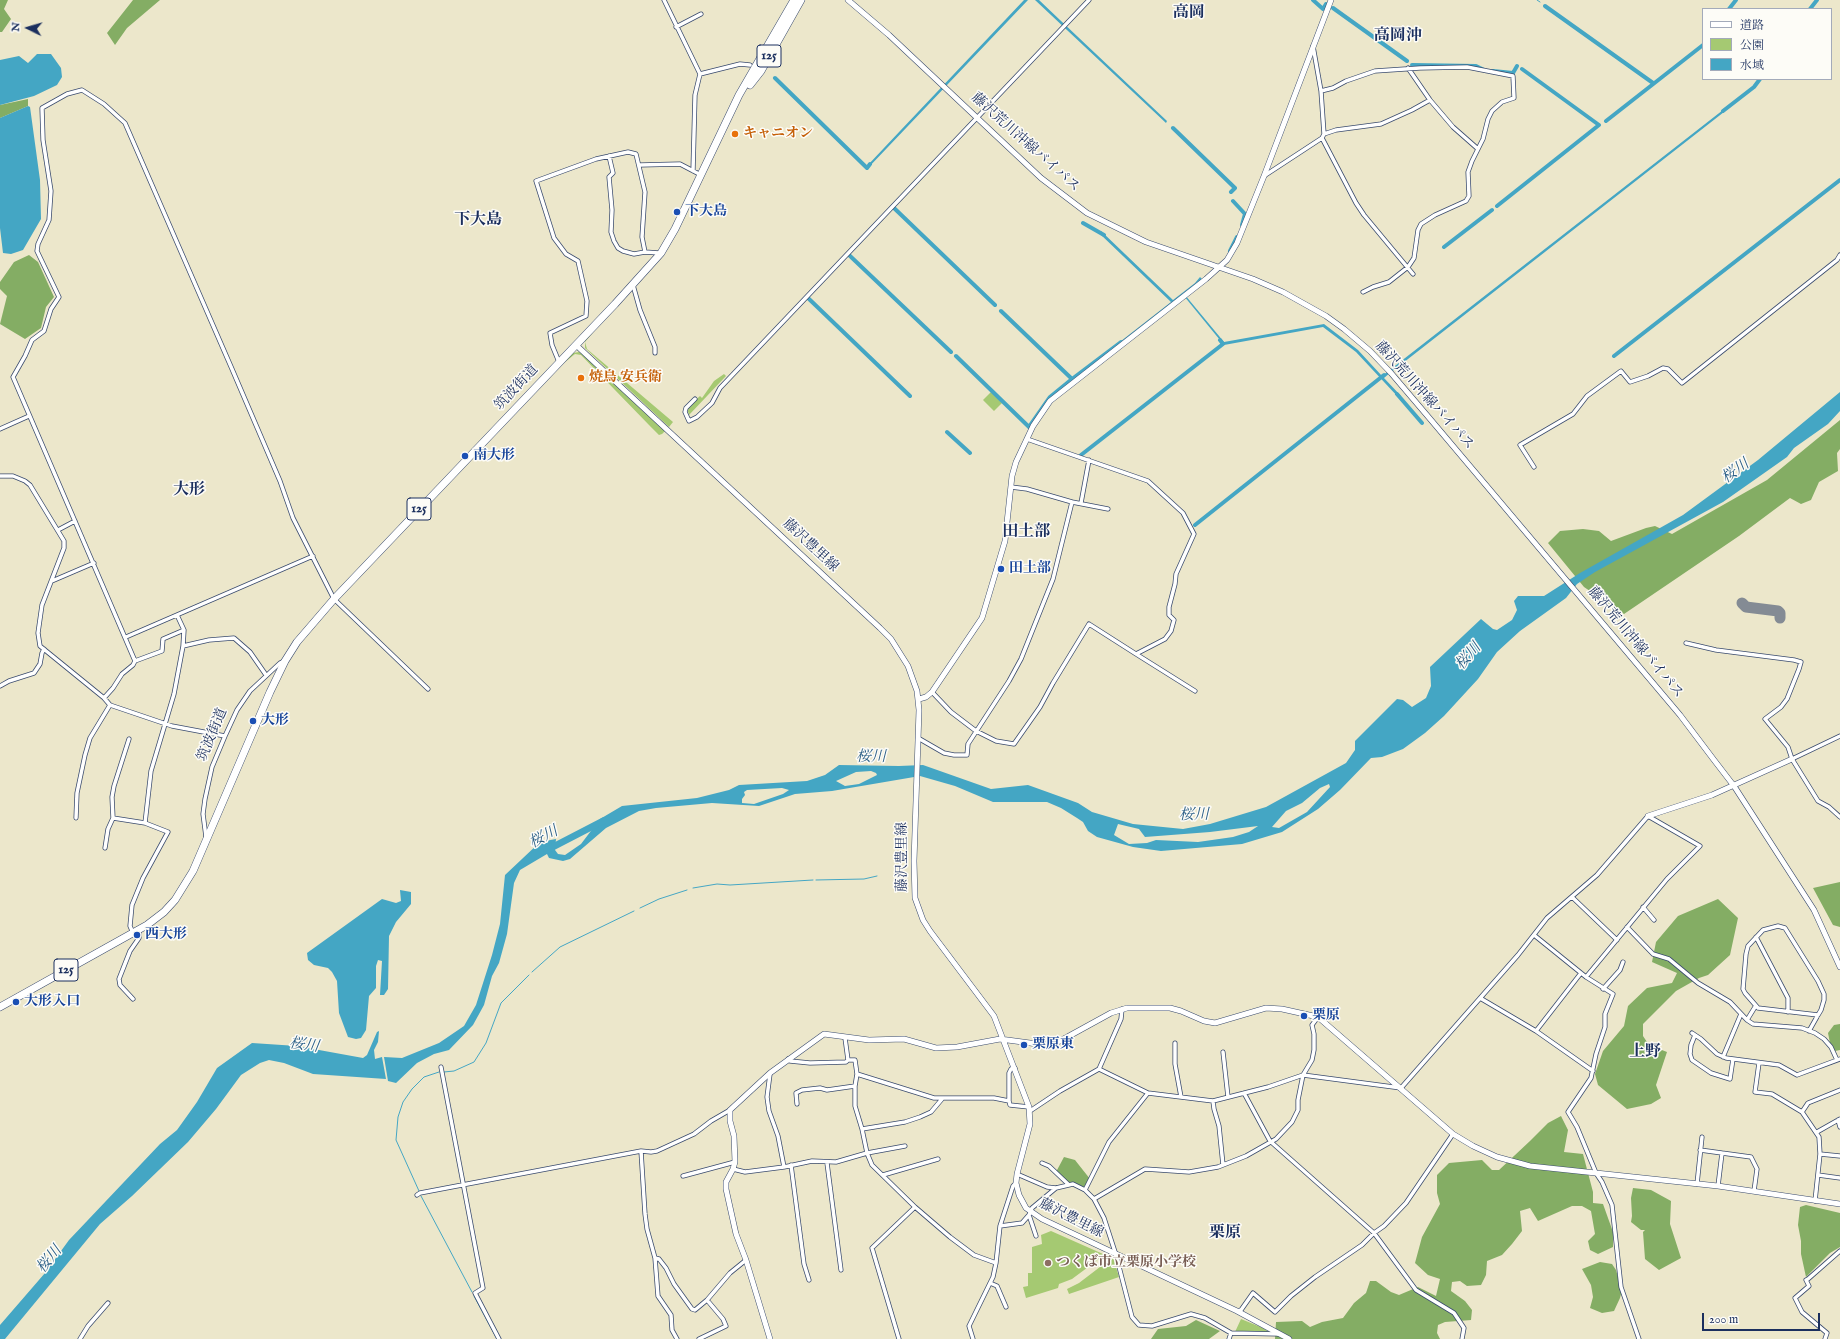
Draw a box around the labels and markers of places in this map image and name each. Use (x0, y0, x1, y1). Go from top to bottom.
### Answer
place label: キャニオン (743, 126, 813, 142)
marker: キャニオン (730, 129, 740, 139)
place label: 下大島 (685, 204, 727, 220)
marker: 下大島 (672, 207, 682, 217)
place label: 焼鳥 安兵衛 (589, 370, 662, 386)
marker: 焼鳥 安兵衛 (576, 373, 586, 383)
place label: 南大形 (473, 448, 515, 464)
marker: 南大形 (460, 451, 470, 461)
place label: 田土部 (1009, 561, 1051, 577)
marker: 田土部 (996, 564, 1006, 574)
place label: 大形 (261, 713, 289, 729)
marker: 大形 (248, 716, 258, 726)
place label: 西大形 (145, 927, 187, 943)
marker: 西大形 (132, 930, 142, 940)
place label: 大形入口 (24, 994, 80, 1010)
marker: 大形入口 (11, 997, 21, 1007)
place label: 栗原 (1312, 1008, 1340, 1024)
marker: 栗原 (1299, 1011, 1309, 1021)
place label: 栗原東 (1032, 1037, 1074, 1053)
marker: 栗原東 (1019, 1040, 1029, 1050)
place label: つくば市立栗原小学校 (1056, 1255, 1196, 1271)
marker: つくば市立栗原小学校 (1043, 1258, 1053, 1268)

